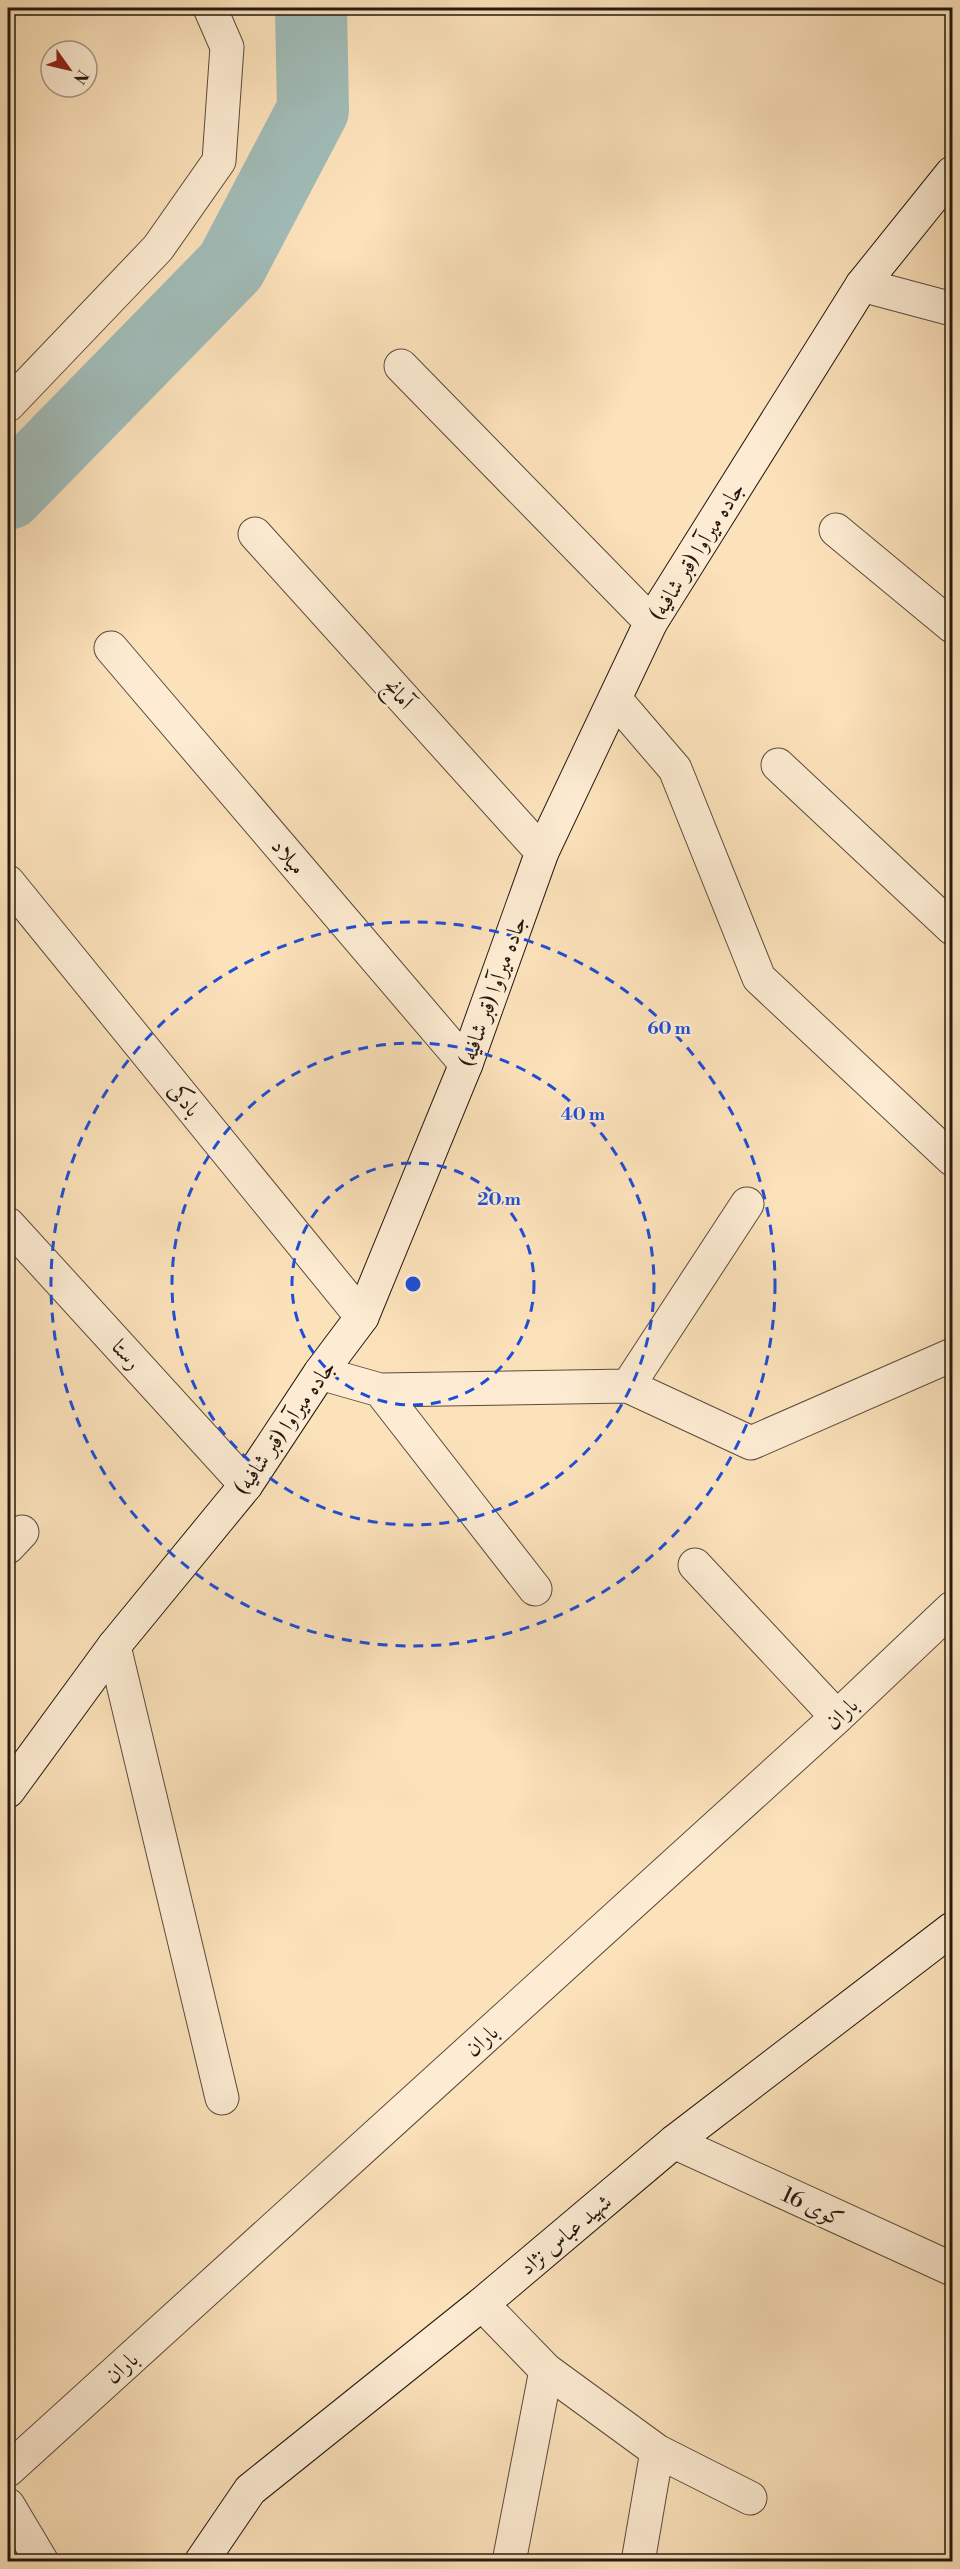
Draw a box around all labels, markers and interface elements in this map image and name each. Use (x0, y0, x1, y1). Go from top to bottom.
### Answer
north arrow (39, 39, 99, 99)
text: N (69, 66, 92, 88)
street label: جاده میرآوا (قبر شافیه) (643, 477, 751, 626)
street label: آمانج (373, 672, 421, 720)
street label: میلاد (265, 833, 311, 881)
street label: جاده میرآوا (قبر شافیه) (453, 912, 533, 1071)
text: 60 m (647, 1017, 691, 1040)
street label: بادکی (162, 1077, 207, 1123)
text: 40 m (561, 1103, 606, 1126)
text: 20 m (477, 1188, 521, 1211)
centre of rings (403, 1274, 423, 1294)
street label: رستا (105, 1334, 147, 1376)
street label: جاده میرآوا (قبر شافیه) (228, 1354, 342, 1501)
street label: باران (820, 1692, 864, 1736)
street label: باران (460, 2019, 504, 2063)
street label: کوی 16 (777, 2181, 848, 2233)
street label: شهید عباس نژاد (514, 2189, 617, 2281)
street label: باران (100, 2346, 144, 2390)

